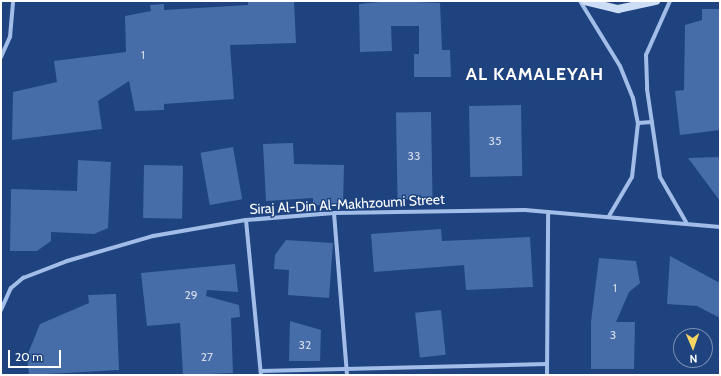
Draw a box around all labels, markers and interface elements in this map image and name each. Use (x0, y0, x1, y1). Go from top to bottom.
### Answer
house number: 1 (141, 48, 145, 62)
district label: AL KAMALEYAH (466, 63, 604, 85)
house number: 35 (489, 134, 501, 148)
house number: 33 (408, 149, 420, 163)
street label: Siraj Al-Din Al-Makhzoumi Street (249, 190, 445, 218)
house number: 1 (613, 281, 617, 295)
house number: 29 (184, 288, 198, 302)
house number: 3 (610, 328, 616, 342)
north arrow (673, 328, 713, 368)
house number: 32 (299, 338, 311, 352)
scale bar (10, 342, 63, 368)
text: 20 m (15, 349, 43, 364)
house number: 27 (201, 350, 213, 364)
text: N (689, 352, 698, 366)

